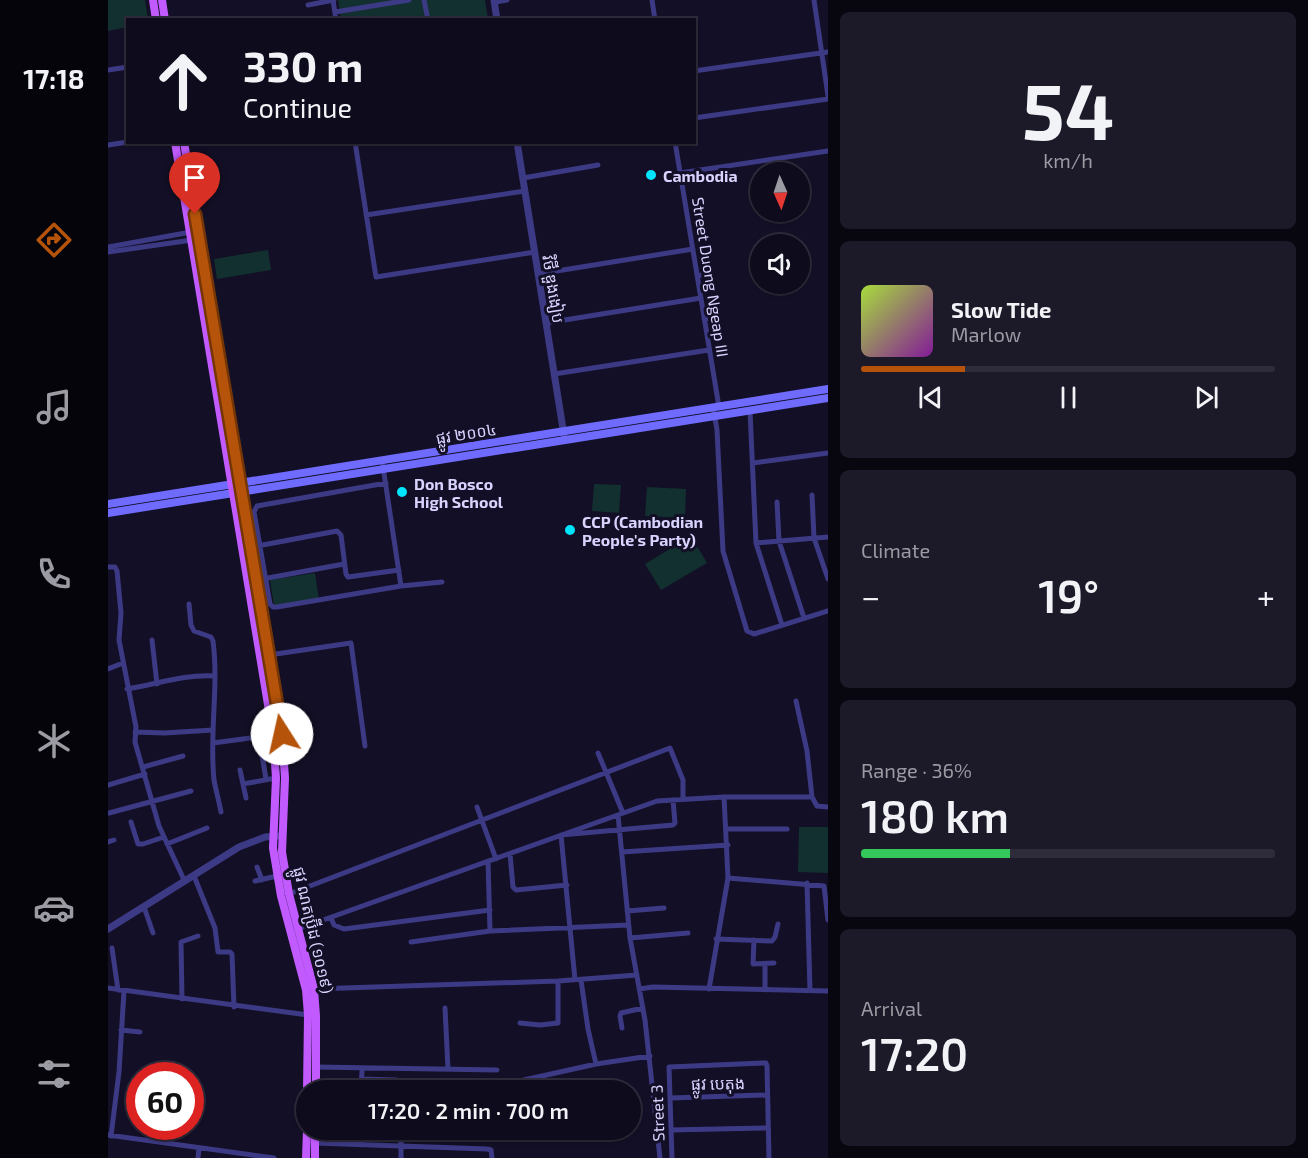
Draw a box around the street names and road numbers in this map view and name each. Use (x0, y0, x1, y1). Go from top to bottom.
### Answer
street label: Street Duong Ngeap III (689, 196, 733, 358)
street label: វិថី ឌួងងៀប (538, 253, 569, 325)
street label: ផ្លូវ ២០០៤ (434, 419, 499, 453)
street label: ផ្លូវ ណតប្រ៊ីដ (១០១៩) (285, 864, 340, 997)
street label: ផ្លូវ បេតុង (691, 1073, 745, 1099)
street label: Street 3 (647, 1084, 667, 1142)

